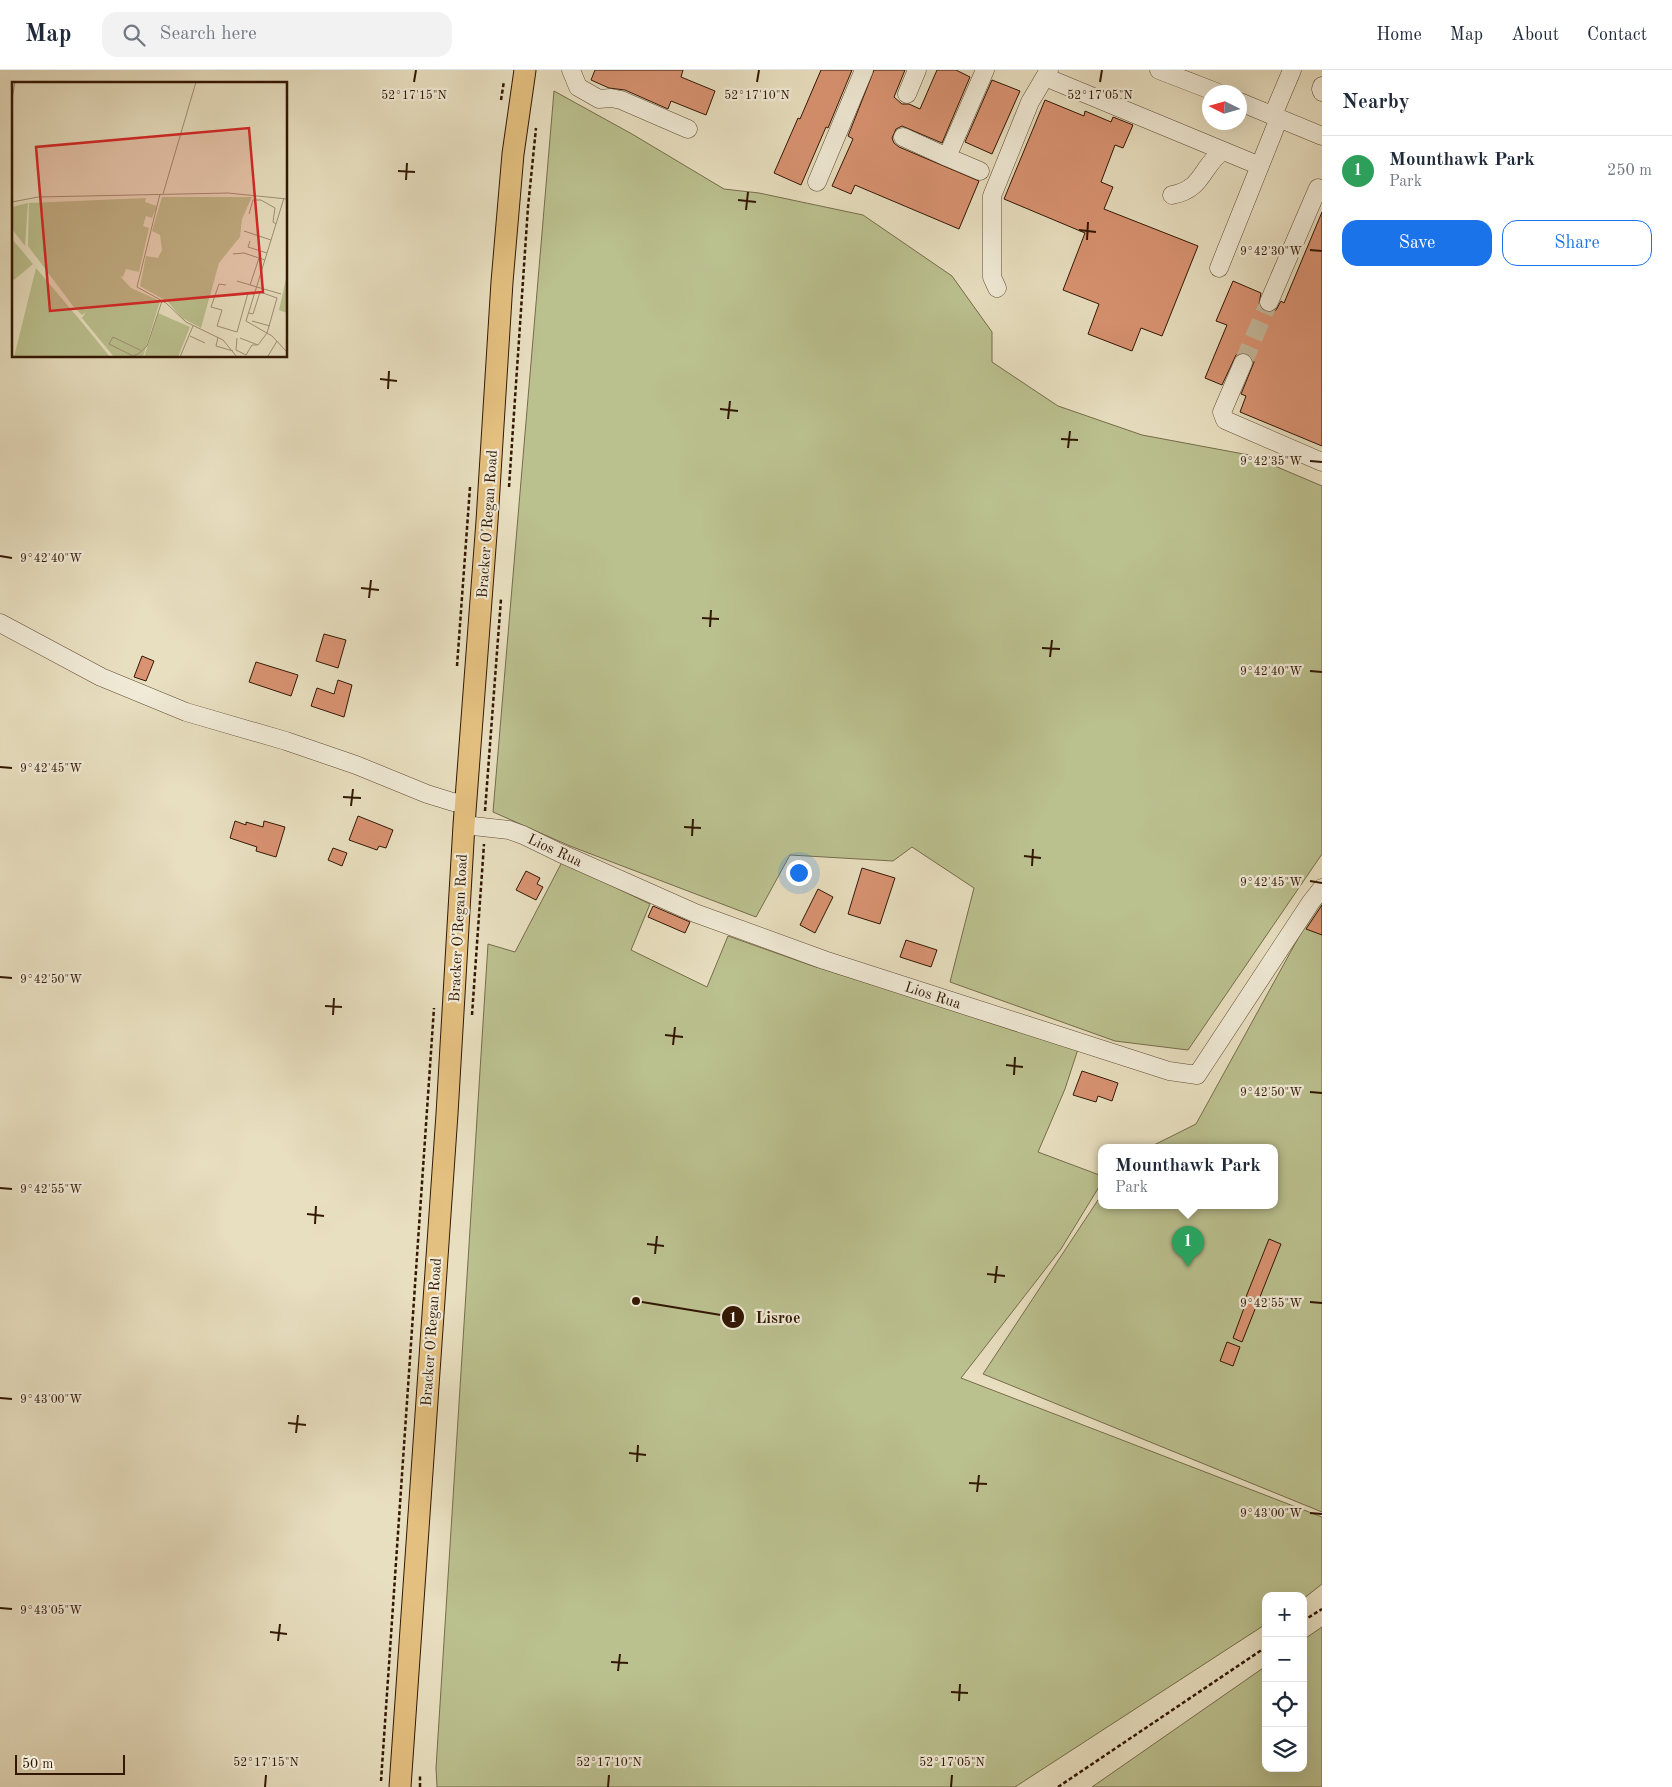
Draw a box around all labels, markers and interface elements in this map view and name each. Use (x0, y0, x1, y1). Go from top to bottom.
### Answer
search box (102, 12, 452, 57)
icon: search (120, 21, 148, 49)
text: Map (25, 23, 72, 47)
text: Search here (160, 25, 257, 44)
text: Home (1376, 26, 1422, 44)
text: Map (1450, 26, 1483, 44)
text: About (1511, 26, 1559, 44)
text: Contact (1587, 26, 1647, 44)
inset map (12, 82, 288, 358)
north arrow (1202, 85, 1247, 130)
text: 52°17'15"N (381, 89, 447, 102)
text: 52°17'10"N (724, 89, 790, 102)
text: 52°17'05"N (1067, 89, 1133, 102)
text: Nearby (1342, 92, 1410, 113)
text: Mounthawk Park (1389, 151, 1535, 170)
text: 1 (1353, 163, 1363, 179)
text: 250 m (1607, 163, 1652, 179)
text: Park (1389, 174, 1422, 190)
button: Save (1342, 220, 1492, 266)
button: Share (1502, 220, 1652, 266)
text: 9°42'30"W (1240, 246, 1302, 258)
street label: Bracker O'Regan Road (476, 449, 501, 599)
text: 9°42'35"W (1240, 455, 1302, 468)
text: 9°42'40"W (20, 553, 82, 565)
text: 9°42'40"W (1240, 666, 1302, 678)
text: 9°42'45"W (20, 762, 82, 775)
street label: Lios Rua (525, 832, 585, 871)
street label: Bracker O'Regan Road (448, 853, 471, 1003)
your location (786, 860, 812, 886)
text: 9°42'45"W (1240, 876, 1302, 889)
text: 9°42'50"W (20, 973, 82, 986)
street label: Lios Rua (902, 980, 963, 1013)
text: 9°42'50"W (1240, 1086, 1302, 1099)
popup (1098, 1144, 1278, 1209)
text: Mounthawk Park (1115, 1157, 1261, 1176)
text: Park (1115, 1180, 1148, 1196)
text: 9°42'55"W (20, 1183, 82, 1196)
pin: 1 (1172, 1226, 1204, 1267)
street label: Bracker O'Regan Road (420, 1257, 445, 1407)
text: 9°42'55"W (1240, 1297, 1302, 1310)
callout: Lisroe (721, 1301, 811, 1332)
text: 1 (729, 1311, 737, 1326)
text: Lisroe (756, 1311, 800, 1327)
text: 9°43'00"W (20, 1394, 82, 1406)
text: 9°43'00"W (1240, 1508, 1302, 1520)
map controls (1262, 1592, 1307, 1772)
button: + (1262, 1592, 1307, 1637)
text: 9°43'05"W (20, 1604, 82, 1617)
button: − (1262, 1637, 1307, 1682)
button: locate (1262, 1682, 1307, 1727)
button: layers (1262, 1727, 1307, 1772)
scale bar (15, 1752, 125, 1775)
text: 52°17'15"N (233, 1756, 299, 1769)
text: 52°17'10"N (576, 1756, 642, 1769)
text: 52°17'05"N (919, 1756, 985, 1769)
text: 50 m (22, 1757, 53, 1771)

